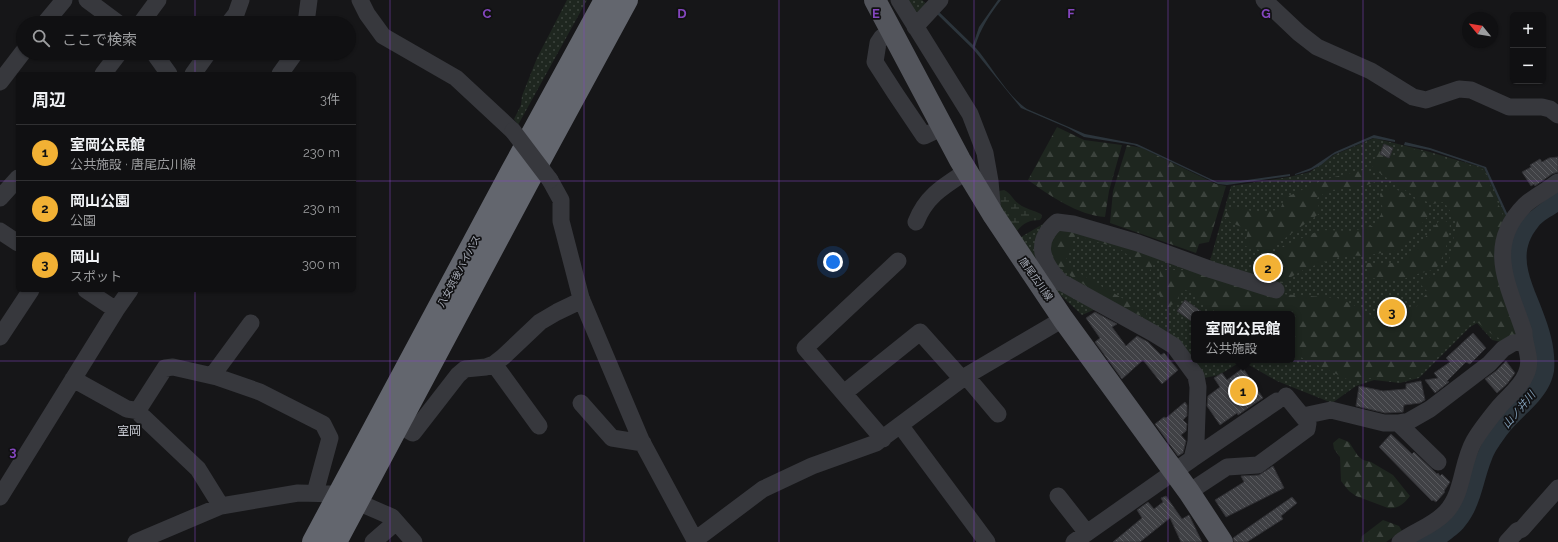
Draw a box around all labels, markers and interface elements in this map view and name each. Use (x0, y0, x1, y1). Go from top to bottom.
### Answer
text: C (483, 6, 492, 21)
text: D (677, 6, 687, 21)
text: E (872, 6, 880, 21)
text: F (1067, 6, 1075, 21)
text: G (1261, 6, 1271, 21)
north arrow (1462, 12, 1498, 48)
map controls (1510, 12, 1546, 84)
button: + (1510, 12, 1546, 48)
search box (16, 16, 356, 60)
icon: search (30, 27, 52, 49)
text: ここで検索 (62, 31, 137, 49)
button: − (1510, 48, 1546, 84)
text: 周辺 (32, 90, 66, 110)
text: 3件 (320, 92, 340, 107)
text: 室岡公民館 (70, 136, 145, 154)
text: 1 (42, 145, 48, 160)
text: 230 m (303, 145, 340, 160)
text: 公共施設 · 唐尾広川線 (70, 157, 196, 172)
text: 岡山公園 (70, 192, 130, 210)
text: 2 (41, 201, 49, 216)
text: 230 m (303, 201, 340, 216)
text: 公園 (70, 213, 96, 228)
street label: 八女筑後バイパス (435, 233, 483, 309)
text: 岡山 (70, 248, 100, 266)
your location (823, 252, 843, 272)
pin: 2 (1255, 253, 1281, 283)
street label: 唐尾広川線 (1017, 255, 1055, 303)
text: 3 (41, 257, 49, 272)
text: 300 m (302, 257, 340, 272)
text: スポット (70, 269, 122, 284)
pin: 3 (1379, 297, 1405, 327)
popup (1191, 311, 1295, 363)
text: 室岡公民館 (1205, 320, 1281, 338)
text: 公共施設 (1205, 341, 1258, 356)
pin: 1 (1230, 376, 1256, 406)
water label: 山ノ井川 (1500, 388, 1539, 431)
district label: 室岡 (117, 424, 141, 438)
text: 3 (9, 444, 17, 459)

